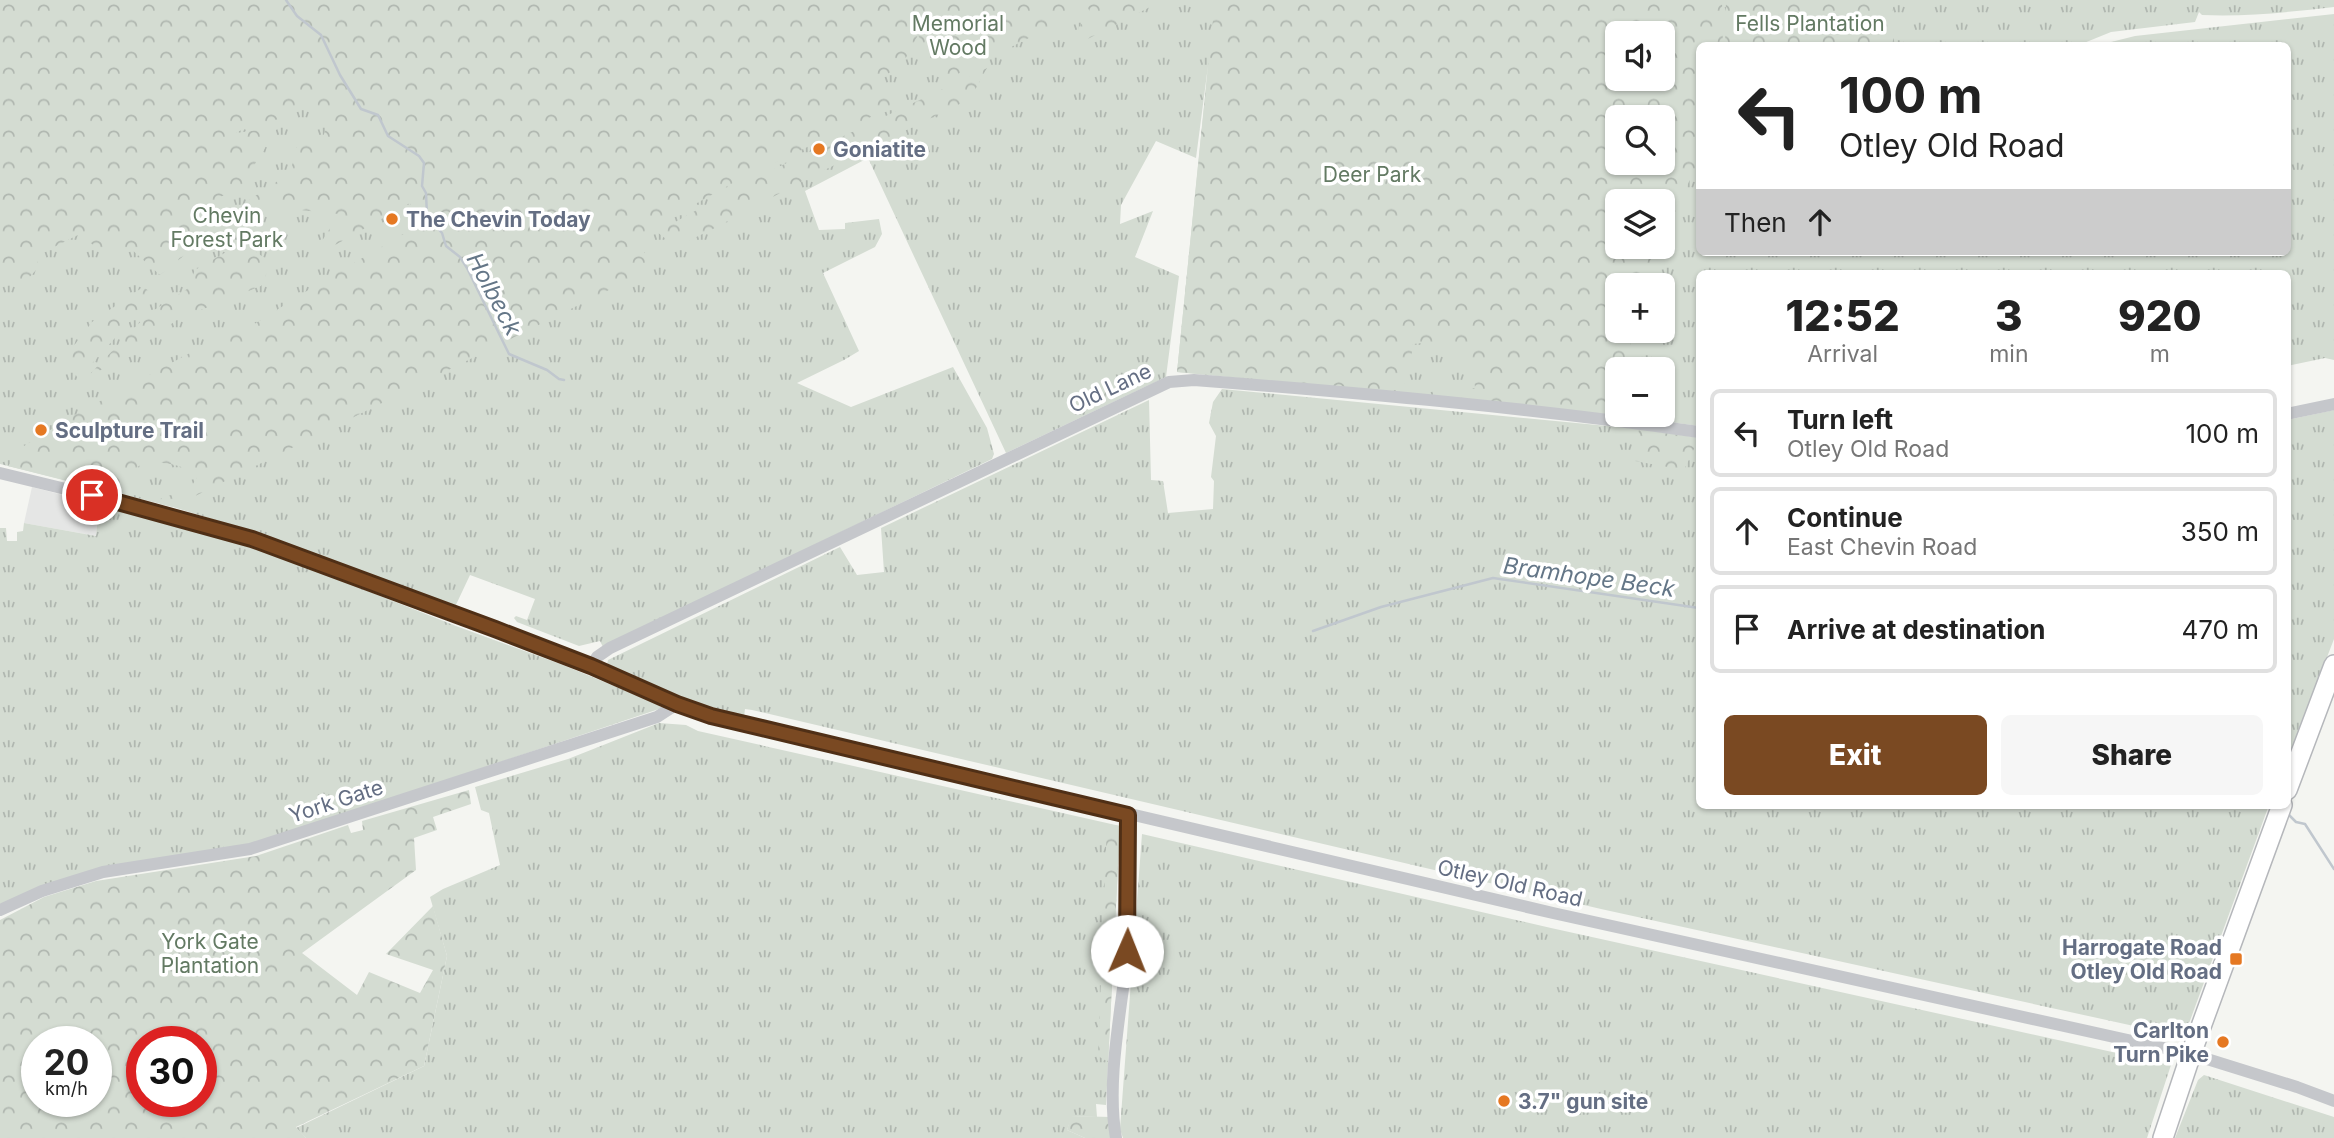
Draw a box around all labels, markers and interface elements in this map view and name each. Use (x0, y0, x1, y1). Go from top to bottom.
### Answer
park label: Memorial Wood (912, 11, 1004, 60)
park label: Fells Plantation (1735, 11, 1885, 36)
map controls (1605, 21, 1675, 427)
button: sound (1605, 21, 1675, 91)
text: 100 m (1839, 66, 1983, 125)
icon: left (1724, 70, 1815, 161)
button: search (1605, 105, 1675, 175)
text: Otley Old Road (1839, 126, 2065, 165)
place label: Goniatite (833, 137, 926, 162)
marker: Goniatite (811, 141, 827, 157)
park label: Deer Park (1323, 162, 1422, 187)
button: layers (1605, 189, 1675, 259)
park label: Chevin Forest Park (171, 203, 284, 252)
icon: ahead (1801, 203, 1839, 241)
place label: The Chevin Today (406, 207, 591, 232)
text: Then (1724, 207, 1787, 238)
marker: The Chevin Today (384, 211, 400, 227)
water label: Holbeck (461, 248, 528, 340)
button: + (1605, 273, 1675, 343)
text: 12:52 (1785, 290, 1900, 341)
text: 3 (1995, 290, 2023, 341)
text: 920 (2118, 290, 2202, 341)
text: Arrival (1807, 340, 1878, 368)
text: min (1989, 340, 2028, 368)
text: m (2150, 340, 2170, 368)
button: − (1605, 357, 1675, 427)
street label: Old Lane (1065, 358, 1155, 418)
text: Turn left (1787, 404, 1893, 435)
icon: left (1728, 414, 1766, 452)
place label: Sculpture Trail (55, 418, 204, 443)
text: 100 m (2186, 418, 2259, 449)
marker: Sculpture Trail (33, 422, 49, 438)
text: Otley Old Road (1787, 435, 1949, 463)
pin (62, 465, 122, 525)
icon: arrive (73, 476, 111, 514)
text: Continue (1787, 502, 1903, 533)
icon: ahead (1728, 512, 1766, 550)
text: 350 m (2181, 516, 2259, 547)
text: East Chevin Road (1787, 533, 1977, 561)
water label: Bramhope Beck (1501, 551, 1677, 603)
icon: arrive (1728, 610, 1766, 648)
text: Arrive at destination (1787, 614, 2046, 645)
text: 470 m (2181, 614, 2259, 645)
button: Exit (1724, 715, 1987, 795)
button: Share (2001, 715, 2263, 795)
street label: York Gate (286, 774, 386, 828)
street label: Otley Old Road (1435, 854, 1585, 912)
position arrow (1090, 914, 1164, 988)
park label: York Gate Plantation (161, 929, 259, 978)
place label: Harrogate Road Otley Old Road (2062, 935, 2222, 984)
marker: Harrogate Road Otley Old Road (2228, 951, 2244, 967)
place label: Carlton Turn Pike (2113, 1018, 2209, 1067)
speed limit sign: 30 (126, 1026, 217, 1117)
marker: Carlton Turn Pike (2215, 1034, 2231, 1050)
text: 20 (44, 1041, 89, 1083)
text: km/h (45, 1078, 88, 1099)
place label: 3.7" gun site (1518, 1089, 1648, 1114)
marker: 3.7" gun site (1496, 1093, 1512, 1109)

